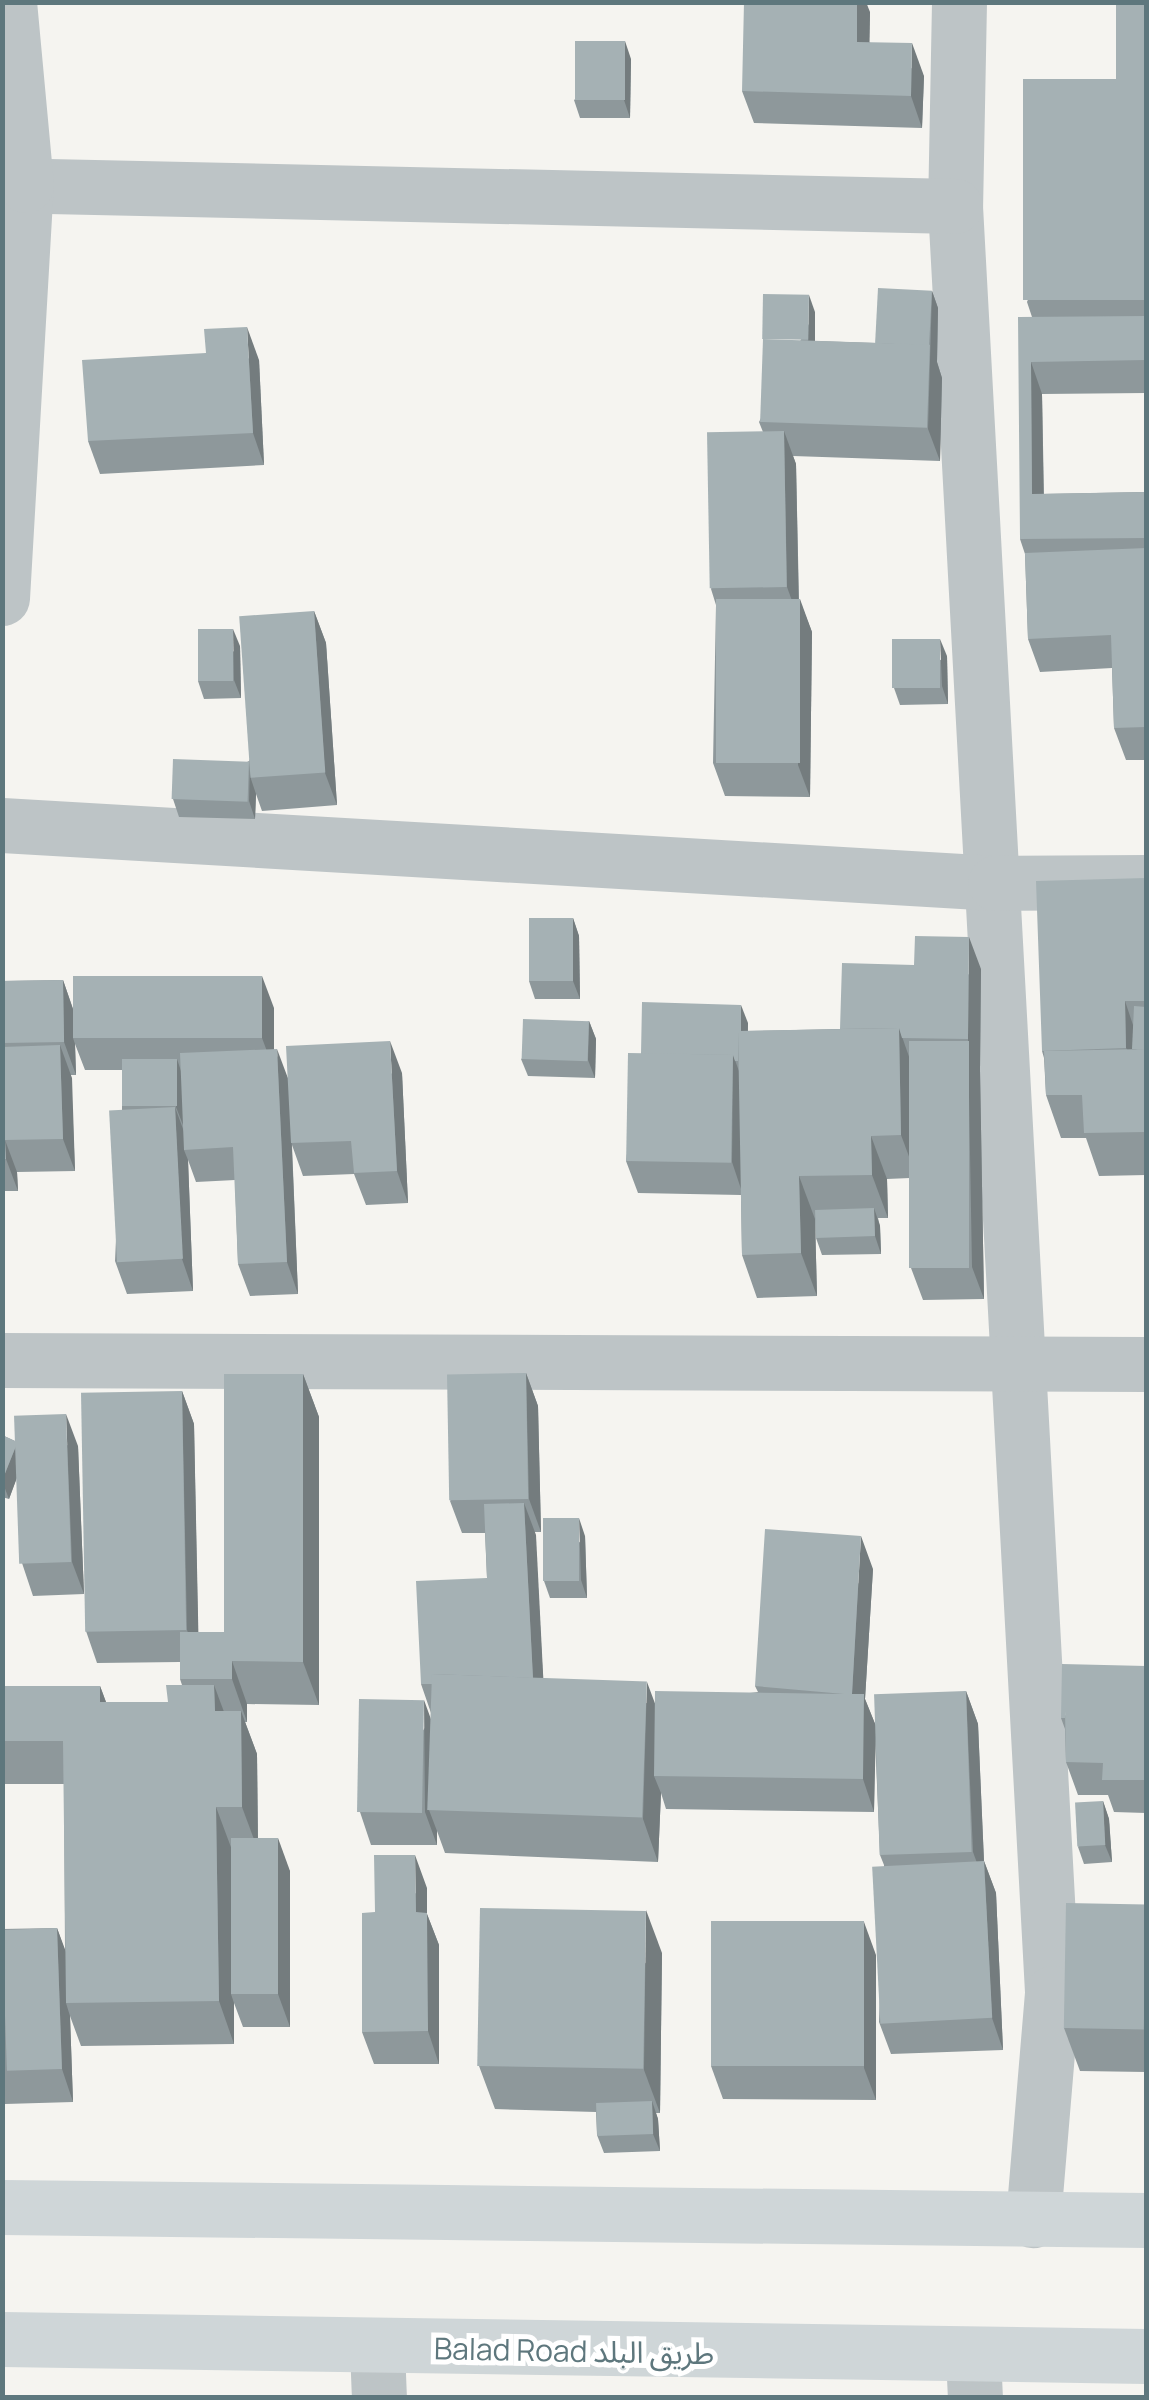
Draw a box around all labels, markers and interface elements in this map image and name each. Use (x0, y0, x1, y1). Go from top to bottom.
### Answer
street label: Balad Road طريق البلد (434, 2331, 714, 2371)

